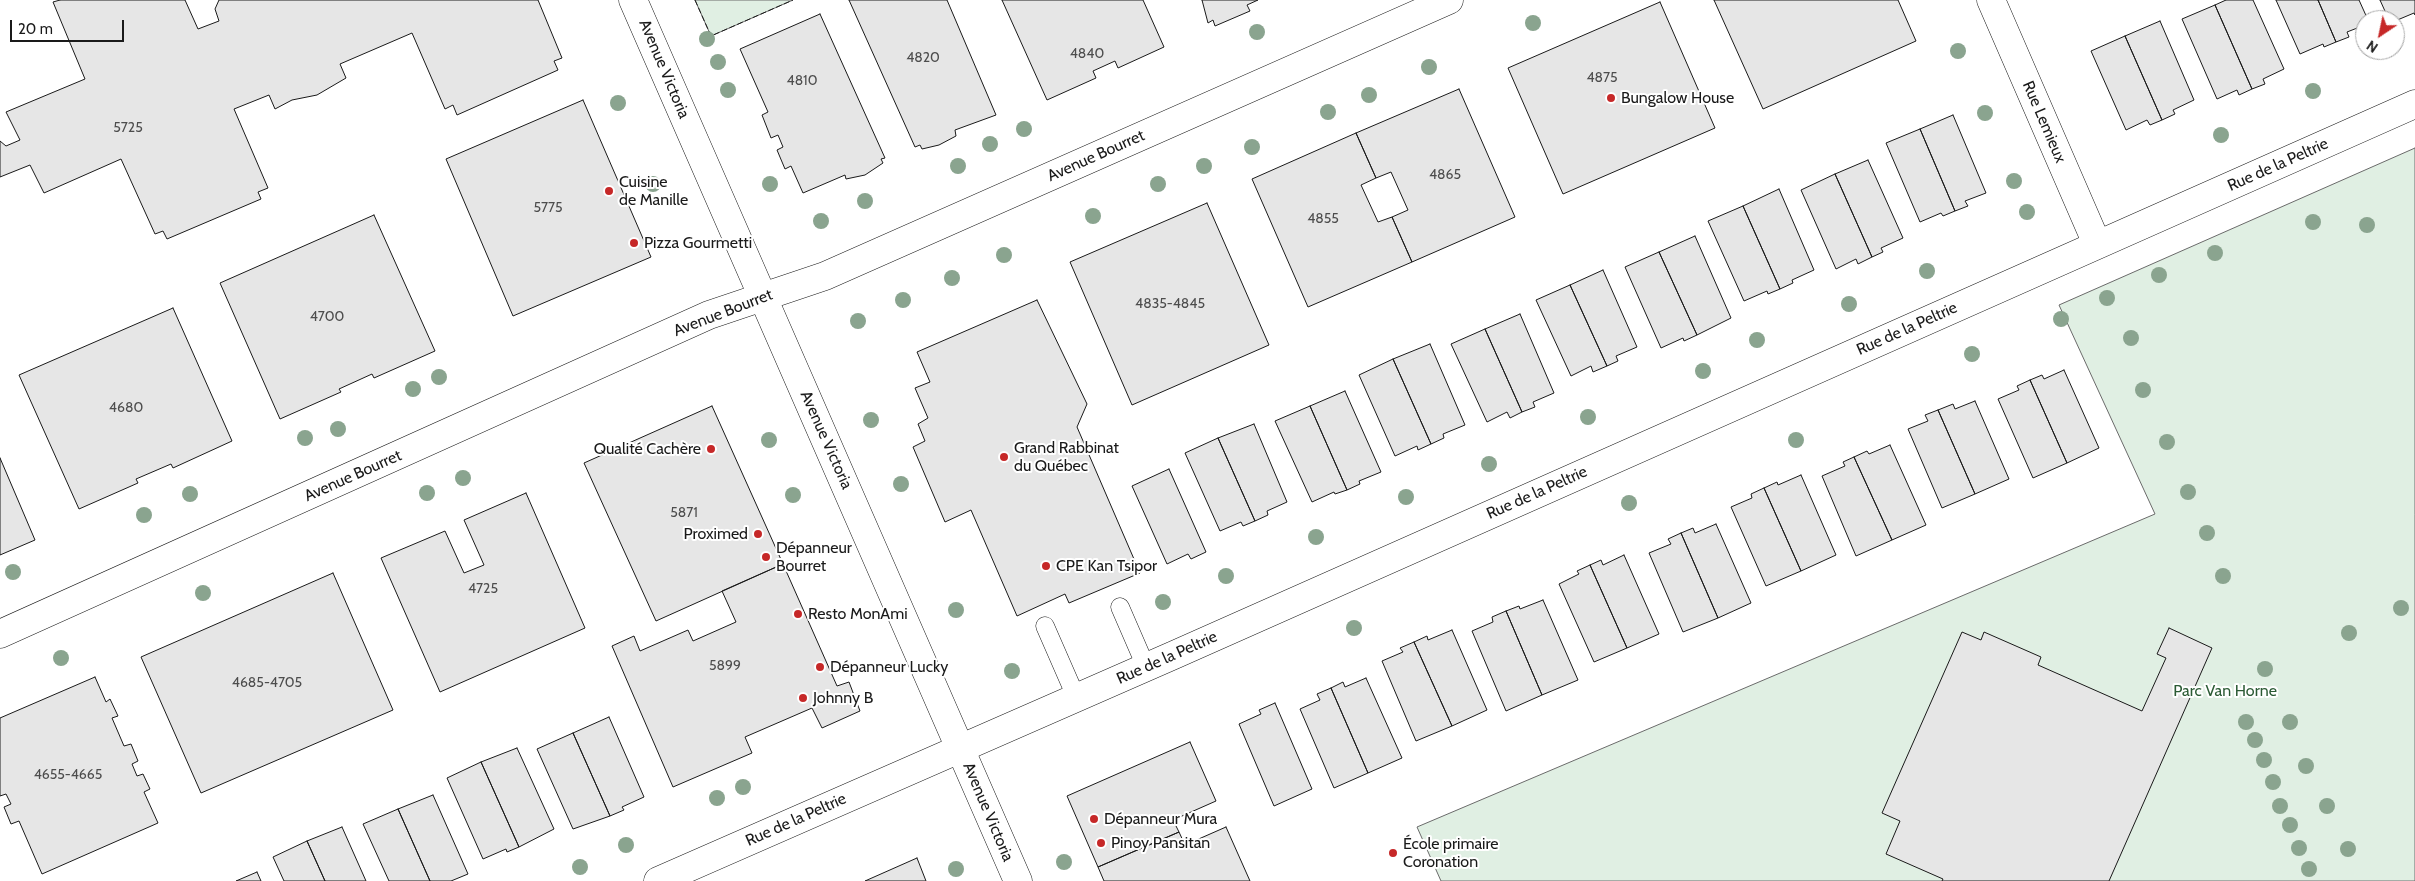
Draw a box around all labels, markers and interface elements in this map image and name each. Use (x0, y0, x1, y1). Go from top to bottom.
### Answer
scale bar (12, 10, 126, 42)
north arrow (2355, 10, 2405, 60)
street label: Avenue Victoria (635, 17, 693, 121)
text: 20 m (18, 20, 53, 38)
text: N (2363, 36, 2381, 57)
house number: 4840 (1070, 46, 1104, 62)
house number: 4820 (906, 50, 940, 66)
house number: 4875 (1586, 70, 1618, 86)
house number: 4810 (787, 73, 817, 89)
street label: Rue Lemieux (2018, 78, 2070, 166)
place label: Bungalow House (1621, 88, 1734, 108)
marker: Bungalow House (1605, 92, 1617, 104)
house number: 5725 (113, 120, 143, 136)
street label: Avenue Bourret (1044, 126, 1148, 186)
street label: Rue de la Peltrie (2225, 134, 2331, 196)
house number: 4865 (1429, 167, 1461, 183)
place label: Cuisine de Manille (619, 172, 688, 210)
marker: Cuisine de Manille (603, 185, 615, 197)
house number: 5775 (533, 200, 563, 216)
house number: 4855 (1307, 211, 1339, 227)
place label: Pizza Gourmetti (644, 233, 752, 253)
marker: Pizza Gourmetti (628, 237, 640, 249)
street label: Avenue Bourret (671, 285, 775, 341)
house number: 4835-4845 (1135, 296, 1205, 312)
street label: Rue de la Peltrie (1854, 298, 1960, 360)
house number: 4700 (310, 309, 344, 325)
street label: Avenue Victoria (796, 388, 856, 492)
house number: 4680 (109, 400, 143, 416)
place label: Grand Rabbinat du Québec (1014, 438, 1119, 476)
place label: Qualité Cachère (594, 439, 701, 459)
marker: Qualité Cachère (705, 443, 717, 455)
street label: Avenue Bourret (301, 446, 405, 506)
marker: Grand Rabbinat du Québec (998, 451, 1010, 463)
street label: Rue de la Peltrie (1484, 462, 1590, 524)
house number: 5871 (670, 505, 698, 521)
place label: Proximed (684, 524, 748, 544)
marker: Proximed (752, 528, 764, 540)
place label: Dépanneur Bourret (776, 538, 852, 576)
marker: Dépanneur Bourret (760, 551, 772, 563)
place label: CPE Kan Tsipor (1056, 556, 1157, 576)
marker: CPE Kan Tsipor (1040, 560, 1052, 572)
house number: 4725 (468, 581, 498, 597)
place label: Resto MonAmi (808, 604, 908, 624)
marker: Resto MonAmi (792, 608, 804, 620)
street label: Rue de la Peltrie (1114, 627, 1220, 689)
place label: Dépanneur Lucky (830, 657, 948, 677)
house number: 5899 (709, 658, 741, 674)
marker: Dépanneur Lucky (814, 661, 826, 673)
house number: 4685-4705 (232, 675, 302, 691)
park label: Parc Van Horne (2173, 681, 2277, 701)
place label: Johnny B (813, 688, 873, 708)
marker: Johnny B (797, 692, 809, 704)
street label: Avenue Victoria (959, 760, 1017, 864)
house number: 4655-4665 (34, 767, 102, 783)
street label: Rue de la Peltrie (743, 789, 849, 851)
place label: Dépanneur Mura (1104, 809, 1217, 829)
marker: Dépanneur Mura (1088, 813, 1100, 825)
place label: Pinoy Pansitan (1111, 833, 1210, 853)
place label: École primaire Coronation (1403, 834, 1499, 872)
marker: Pinoy Pansitan (1095, 837, 1107, 849)
marker: École primaire Coronation (1387, 847, 1399, 859)

